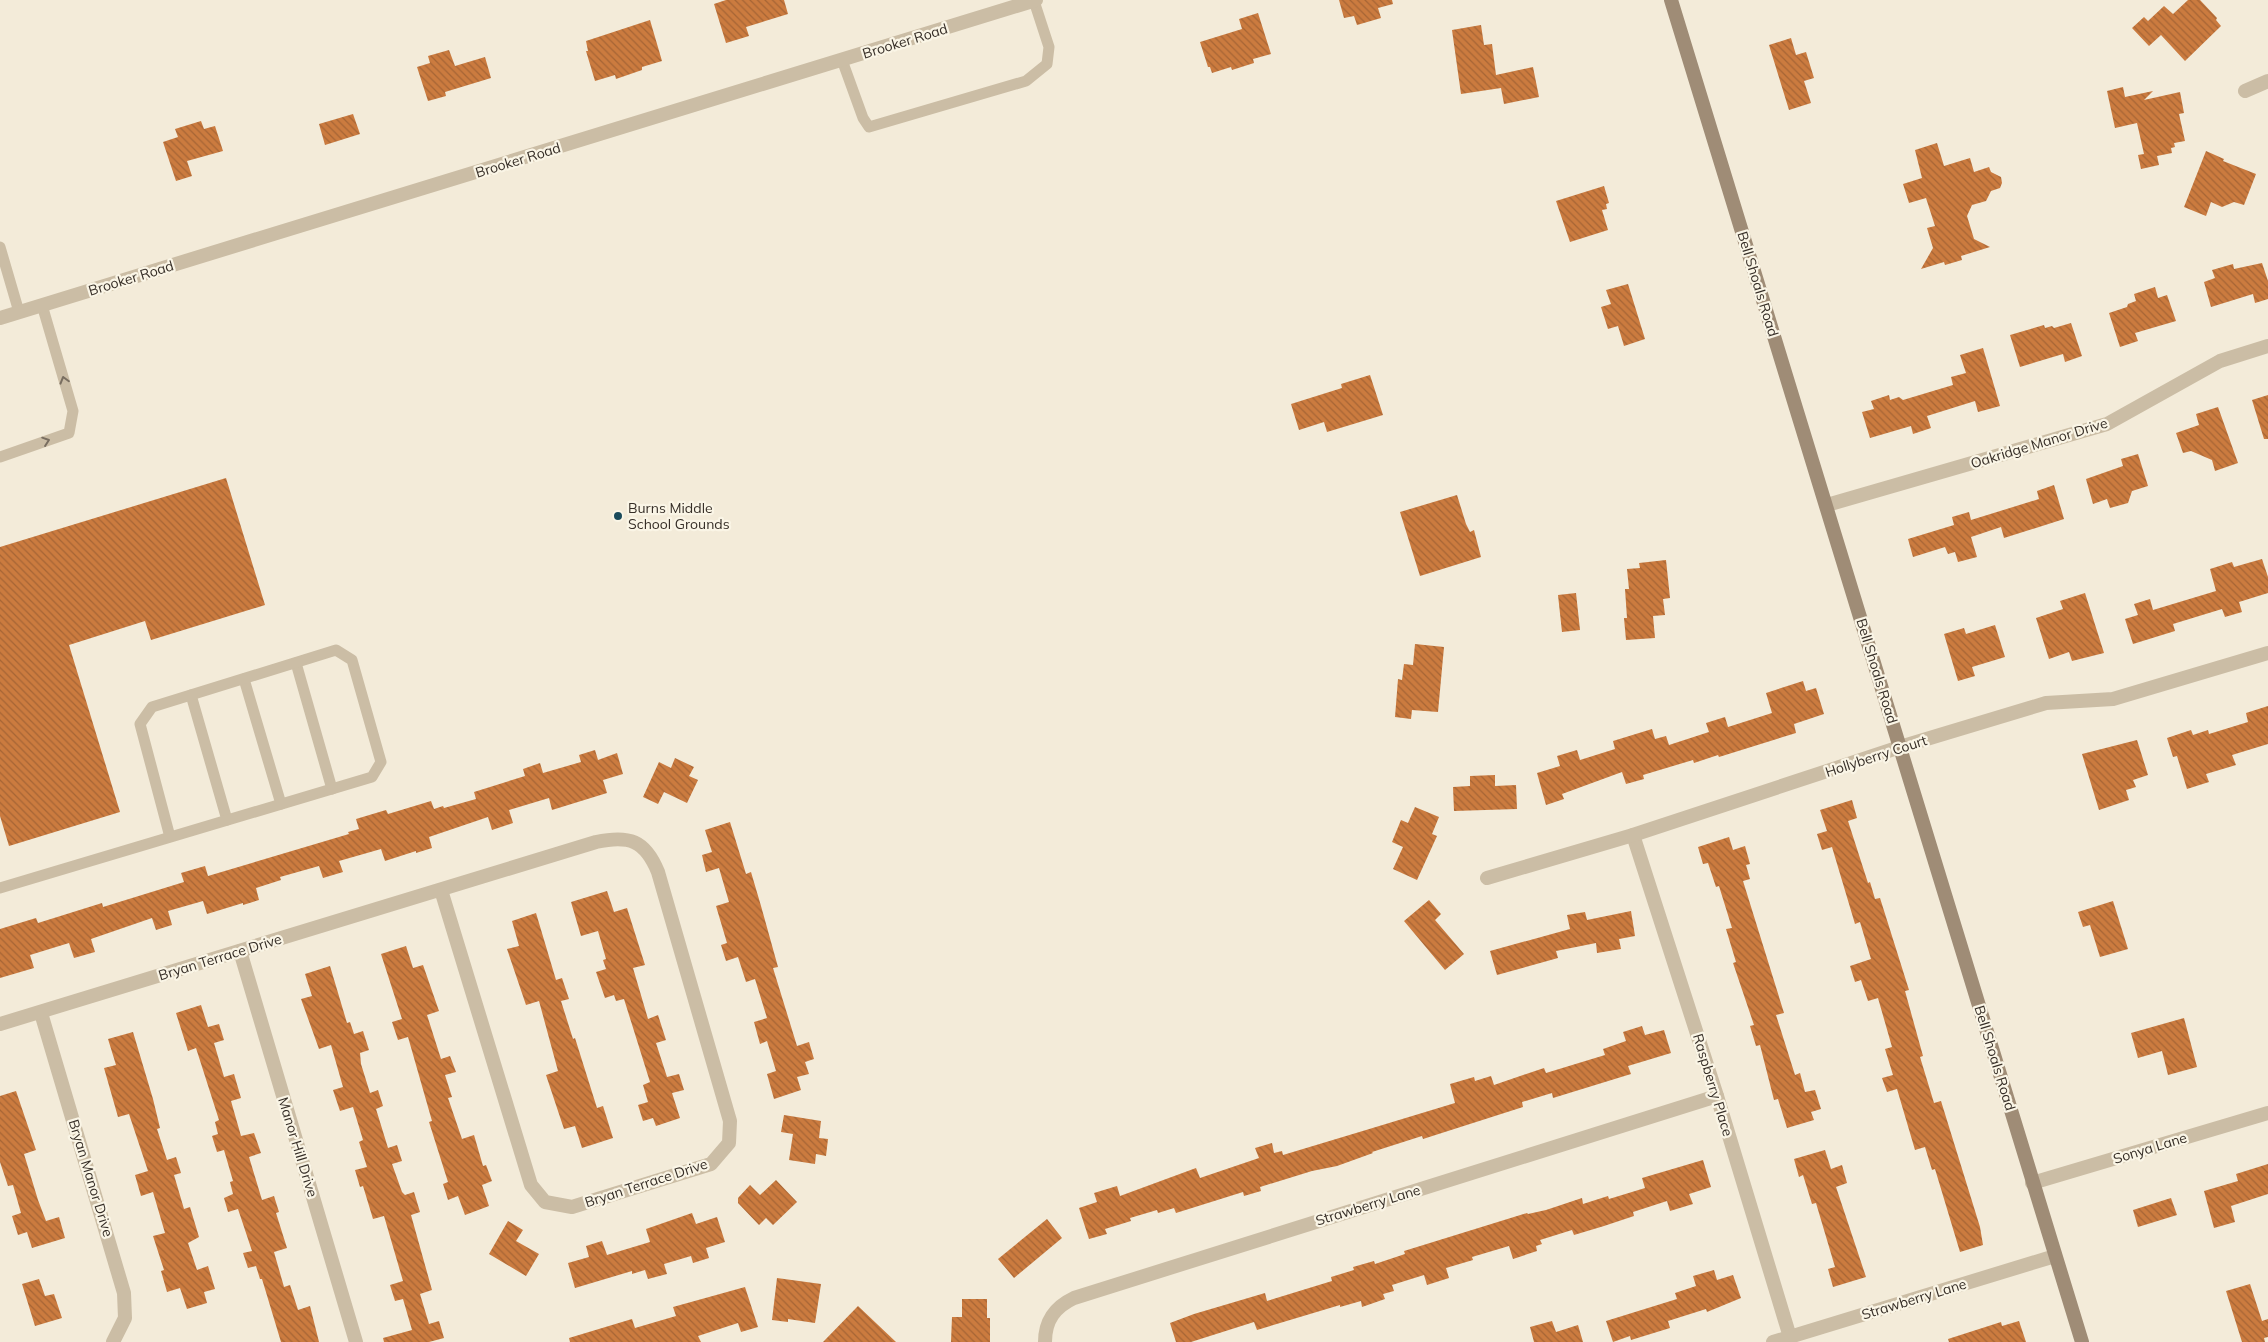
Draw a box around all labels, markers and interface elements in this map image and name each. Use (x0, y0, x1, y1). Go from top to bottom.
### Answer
street label: Brooker Road (860, 19, 950, 63)
street label: Brooker Road (473, 138, 563, 182)
street label: Bell Shoals Road (1733, 229, 1783, 339)
street label: Brooker Road (86, 256, 176, 300)
one-way arrow (60, 376, 70, 385)
street label: Oakridge Manor Drive (1968, 414, 2110, 472)
one-way arrow (41, 437, 49, 447)
place label: Burns Middle School Grounds (628, 499, 730, 533)
marker: Burns Middle School Grounds (612, 510, 624, 522)
street label: Bell Shoals Road (1852, 616, 1902, 726)
street label: Hollyberry Court (1823, 731, 1929, 781)
street label: Bryan Terrace Drive (156, 930, 284, 984)
street label: Bell Shoals Road (1970, 1003, 2020, 1113)
street label: Raspberry Place (1689, 1032, 1737, 1138)
street label: Manor Hill Drive (274, 1095, 322, 1199)
street label: Bryan Manor Drive (65, 1117, 117, 1239)
street label: Sonya Lane (2111, 1128, 2189, 1168)
street label: Bryan Terrace Drive (582, 1155, 710, 1211)
street label: Strawberry Lane (1313, 1181, 1423, 1229)
street label: Strawberry Lane (1859, 1275, 1969, 1323)

